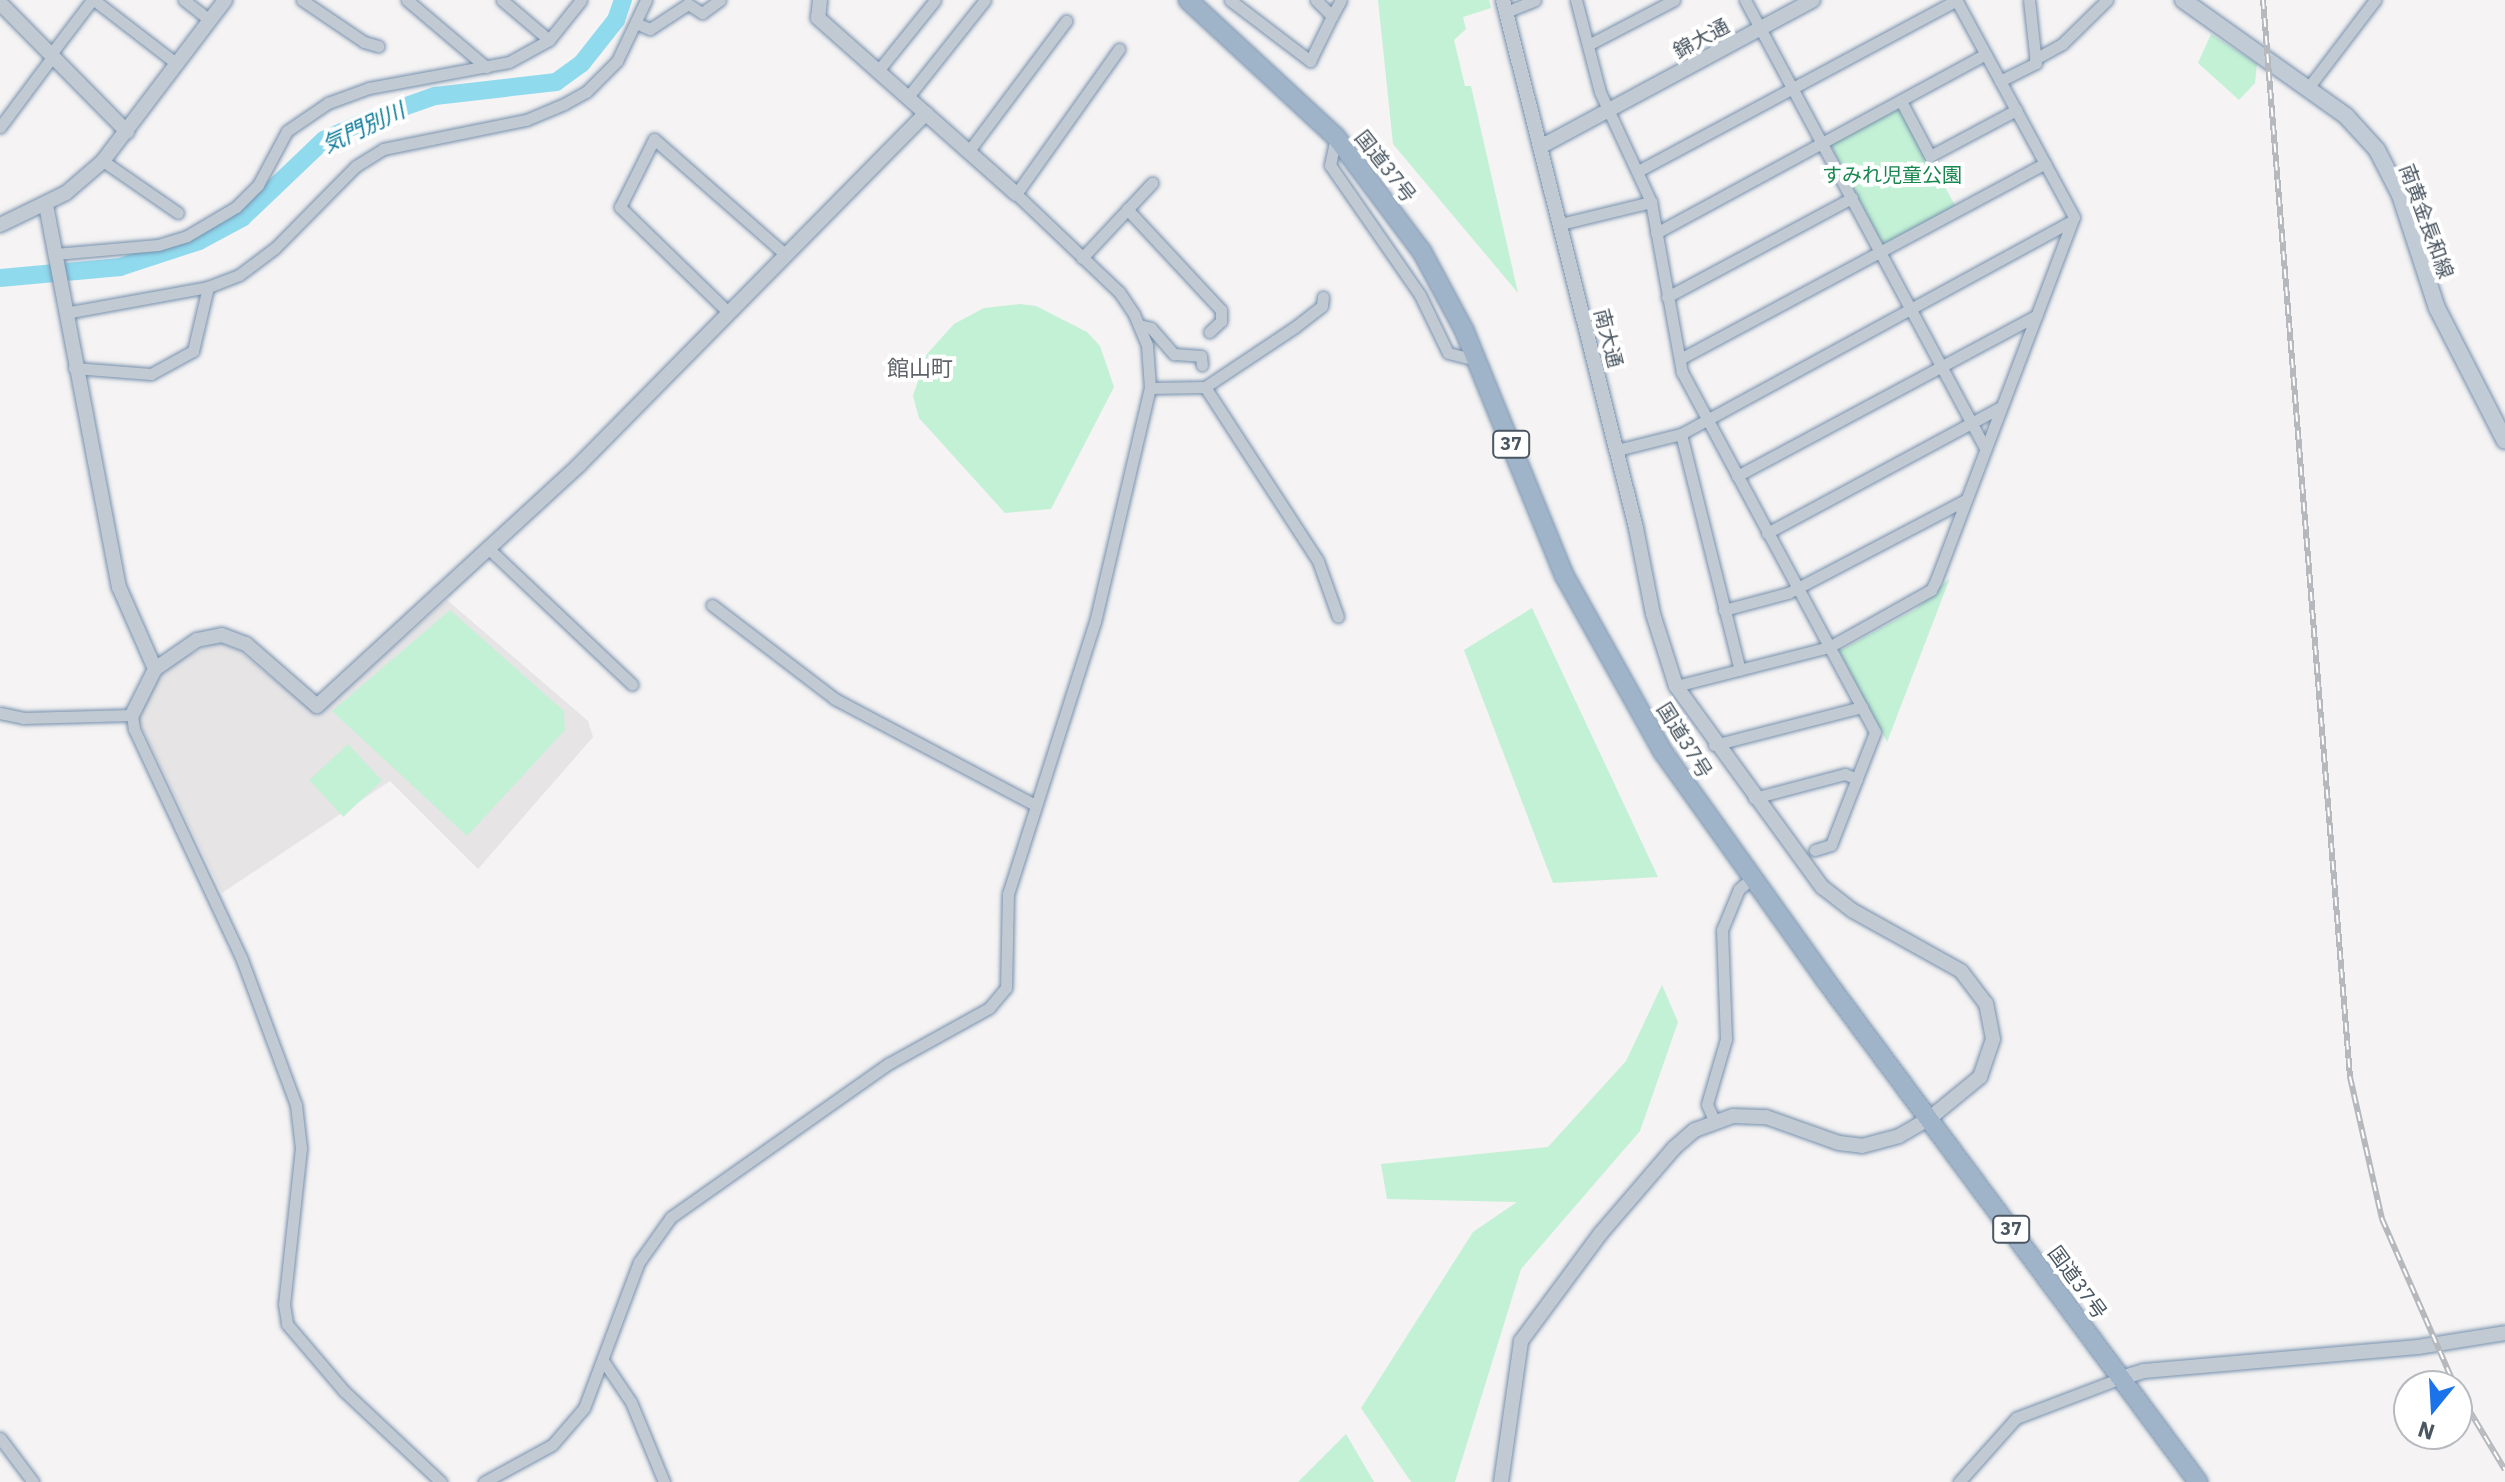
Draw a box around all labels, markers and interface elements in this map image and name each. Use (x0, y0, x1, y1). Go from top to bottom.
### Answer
street label: 錦大通 (1669, 13, 1733, 63)
water label: 気門別川 (318, 96, 408, 158)
street label: 国道37号 (1351, 126, 1421, 206)
street label: 南黄金長和線 (2395, 161, 2459, 281)
park label: すみれ児童公園 (1822, 162, 1962, 186)
street label: 南大通 (1590, 306, 1628, 370)
district label: 館山町 (887, 355, 953, 381)
road number: 37 (1491, 430, 1531, 458)
street label: 国道37号 (1653, 698, 1717, 782)
road number: 37 (1991, 1215, 2031, 1243)
street label: 国道37号 (2044, 1241, 2112, 1323)
north arrow (2393, 1370, 2473, 1450)
text: N (2414, 1415, 2438, 1448)

